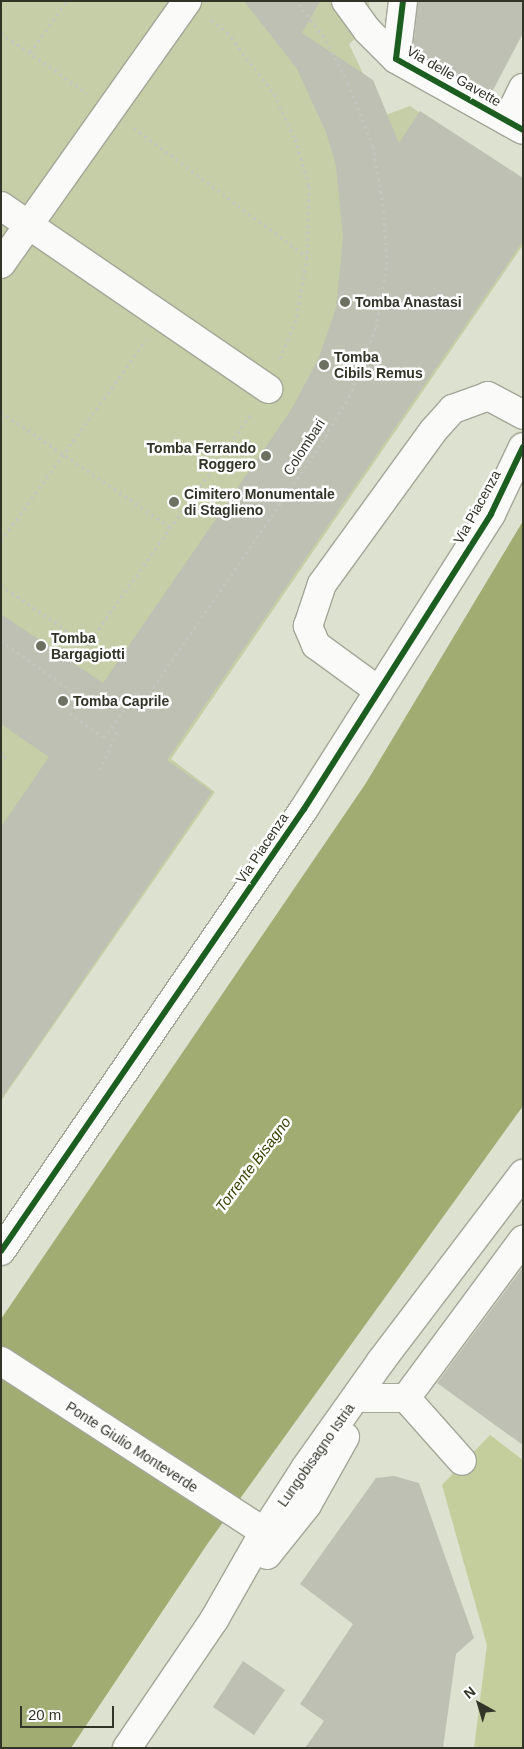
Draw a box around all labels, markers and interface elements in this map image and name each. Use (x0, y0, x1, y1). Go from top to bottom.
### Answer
street label: Via delle Gavette (404, 42, 504, 110)
place label: Tomba Anastasi (355, 294, 462, 310)
marker: Tomba Anastasi (339, 296, 351, 308)
place label: Tomba Cibils Remus (334, 349, 423, 382)
marker: Tomba Cibils Remus (318, 359, 330, 371)
street label: Colombari (280, 416, 328, 478)
place label: Tomba Ferrando Roggero (147, 440, 256, 472)
marker: Tomba Ferrando Roggero (260, 450, 272, 462)
street label: Via Piacenza (450, 467, 504, 547)
place label: Cimitero Monumentale di Staglieno (184, 486, 335, 518)
marker: Cimitero Monumentale di Staglieno (168, 496, 180, 508)
place label: Tomba Bargagiotti (51, 630, 125, 662)
marker: Tomba Bargagiotti (35, 640, 47, 652)
place label: Tomba Caprile (73, 693, 169, 709)
marker: Tomba Caprile (57, 695, 69, 707)
street label: Via Piacenza (232, 810, 292, 886)
water label: Torrente Bisagno (212, 1113, 294, 1215)
street label: Ponte Giulio Monteverde (63, 1398, 201, 1496)
street label: Lungobisagno Istria (274, 1400, 358, 1510)
north arrow (454, 1679, 504, 1729)
text: N (461, 1683, 479, 1702)
scale bar (22, 1696, 116, 1728)
text: 20 m (28, 1706, 61, 1723)

